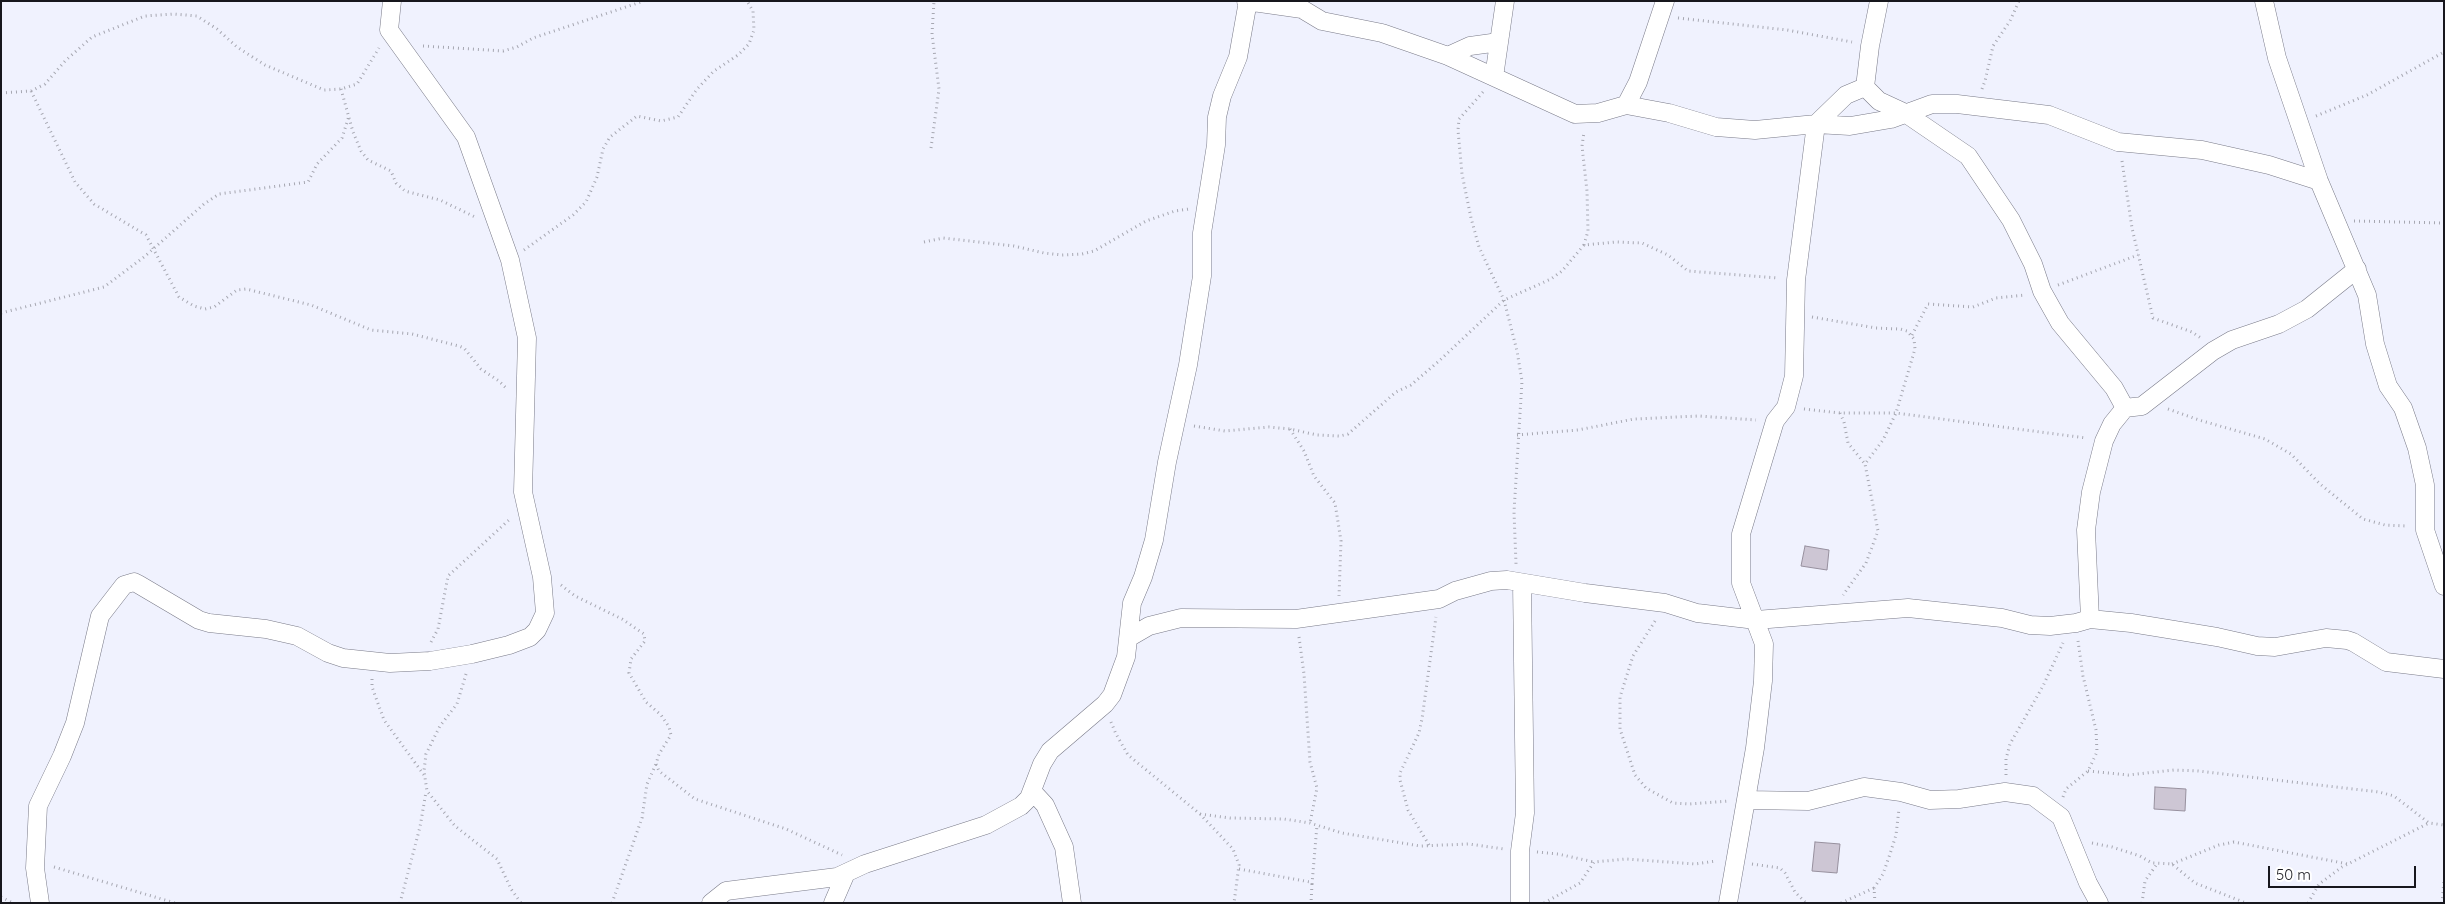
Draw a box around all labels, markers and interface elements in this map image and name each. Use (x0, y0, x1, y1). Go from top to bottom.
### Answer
scale bar (2270, 856, 2418, 888)
text: 50 m (2276, 865, 2311, 884)

